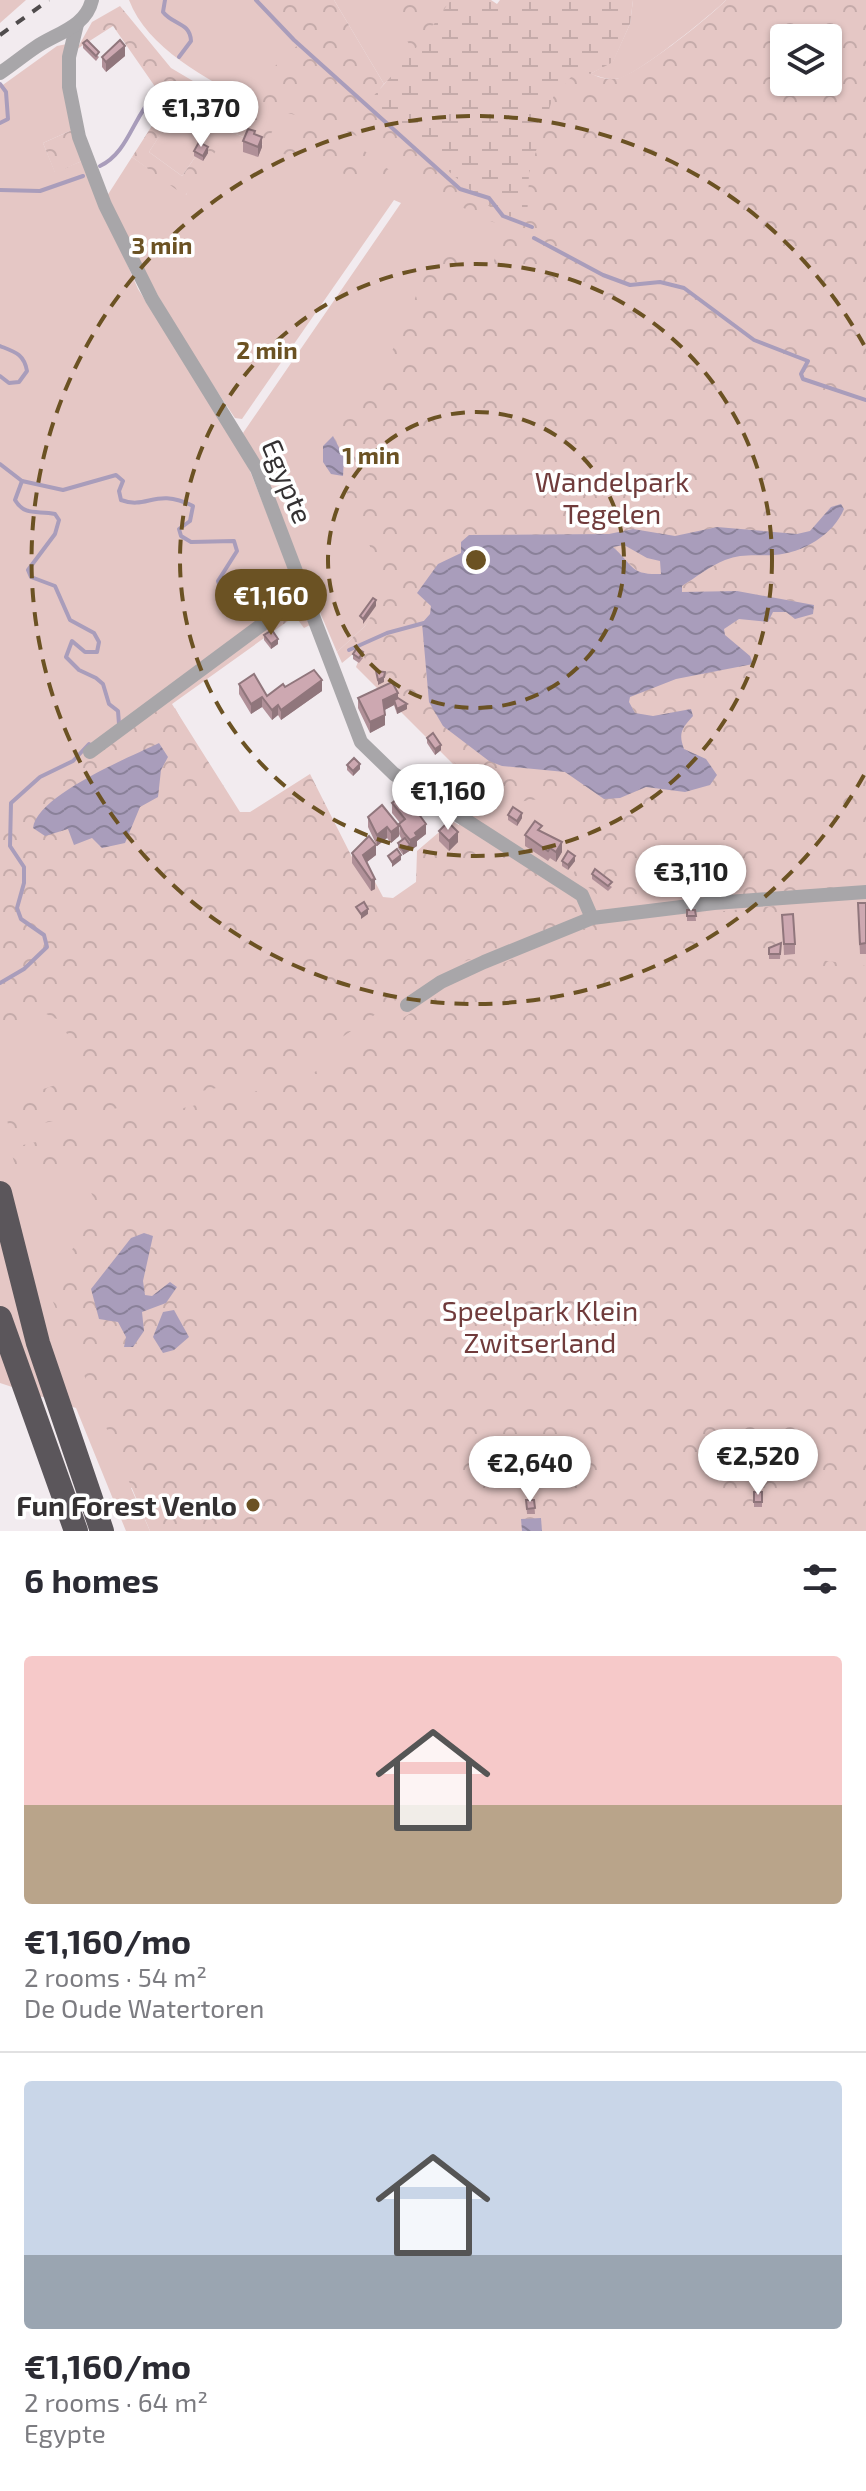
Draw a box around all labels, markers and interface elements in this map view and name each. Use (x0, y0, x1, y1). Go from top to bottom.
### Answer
map controls (770, 24, 842, 96)
button: layers (770, 24, 842, 96)
pin: €1,370 (136, 81, 266, 149)
text: €1,370 (161, 91, 241, 122)
text: 3 min (132, 230, 192, 259)
text: 2 min (236, 335, 298, 364)
street label: Egypte (255, 434, 321, 528)
text: 1 min (342, 440, 400, 469)
park label: Wandelpark Tegelen (535, 464, 689, 530)
centre of rings (462, 546, 490, 574)
pin: €1,160 (206, 569, 336, 637)
text: €1,160 (233, 579, 309, 610)
pin: €1,160 (383, 764, 513, 832)
text: €1,160 (410, 774, 486, 805)
pin: €3,110 (626, 845, 756, 913)
text: €3,110 (653, 855, 729, 886)
park label: Speelpark Klein Zwitserland (442, 1293, 638, 1359)
pin: €2,520 (693, 1429, 823, 1497)
pin: €2,640 (465, 1436, 595, 1504)
text: €2,520 (716, 1439, 800, 1470)
text: €2,640 (487, 1446, 573, 1477)
place label: Fun Forest Venlo (16, 1488, 237, 1522)
marker: Fun Forest Venlo (244, 1496, 262, 1514)
icon: filters (798, 1557, 842, 1601)
text: 6 homes (24, 1559, 159, 1600)
icon: home (361, 1708, 505, 1852)
text: €1,160/mo (24, 1920, 191, 1961)
text: 2 rooms · 54 m² (24, 1961, 207, 1992)
text: De Oude Watertoren (24, 1992, 264, 2023)
icon: home (361, 2133, 505, 2277)
text: €1,160/mo (24, 2345, 191, 2386)
text: 2 rooms · 64 m² (24, 2386, 208, 2417)
text: Egypte (24, 2417, 106, 2448)

